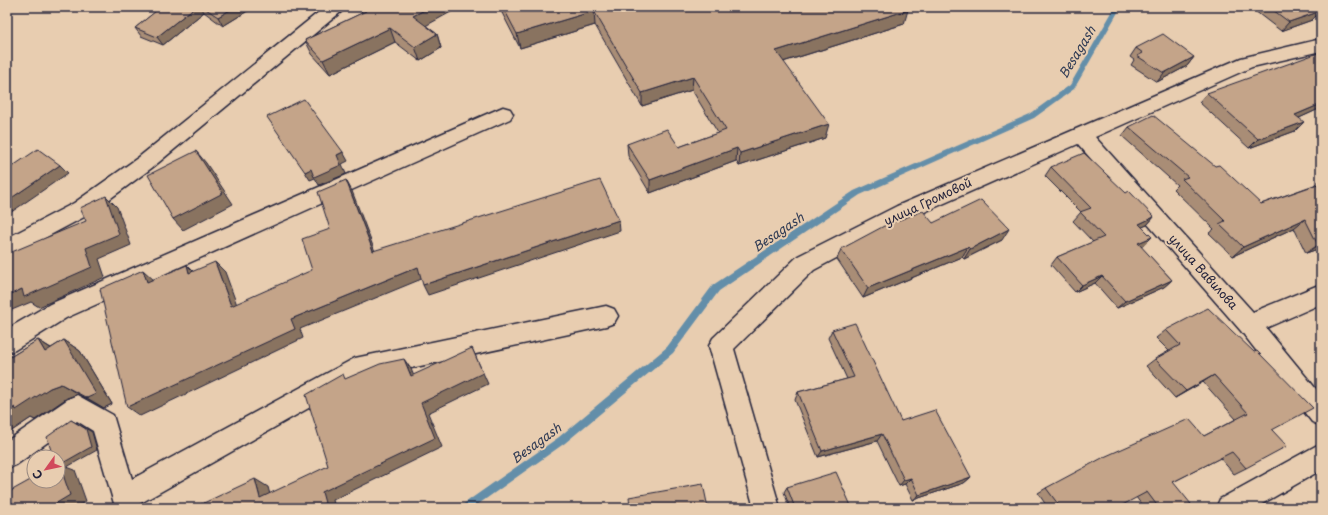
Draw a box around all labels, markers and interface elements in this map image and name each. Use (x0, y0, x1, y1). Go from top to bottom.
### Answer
water label: Besagash (1053, 22, 1100, 82)
street label: улица Громовой (881, 173, 974, 229)
water label: Besagash (748, 207, 807, 256)
street label: улица Вавилова (1165, 230, 1243, 313)
water label: Besagash (507, 418, 565, 467)
north arrow (26, 449, 66, 489)
text: С (28, 467, 47, 483)

